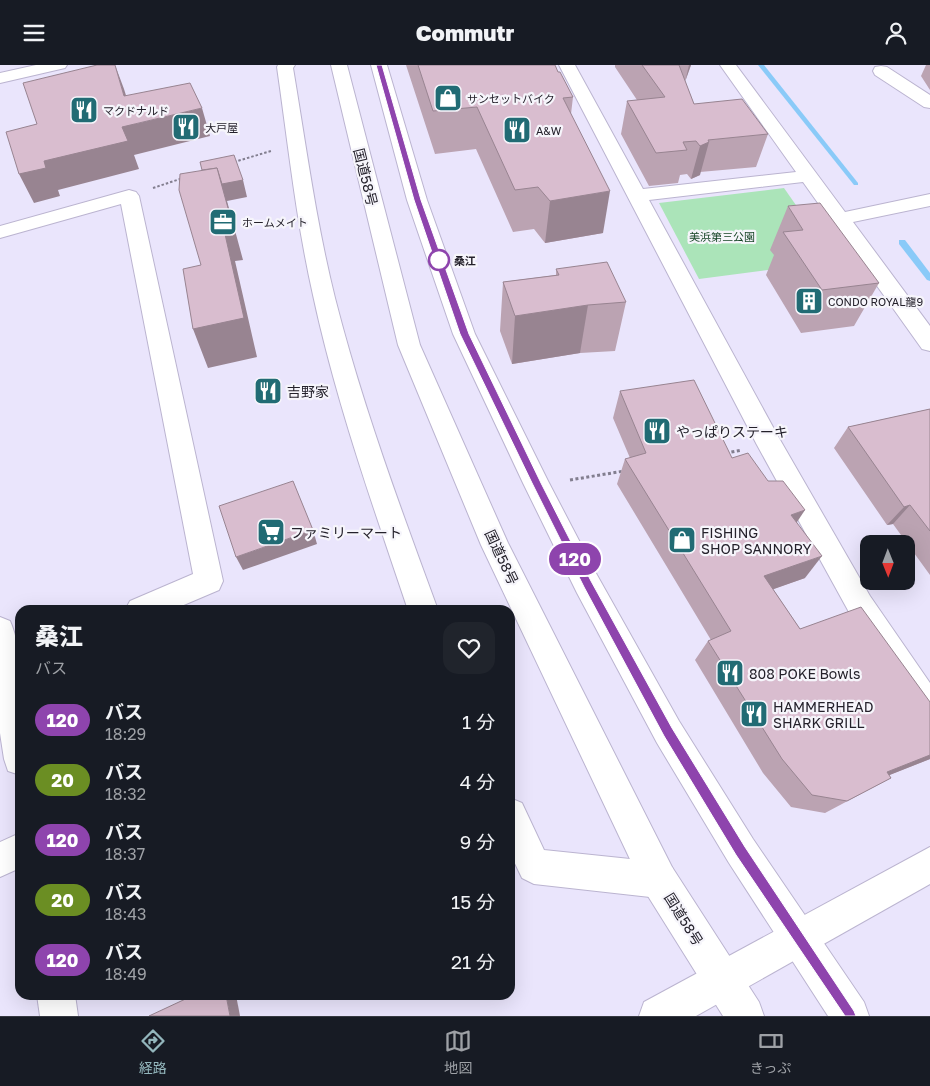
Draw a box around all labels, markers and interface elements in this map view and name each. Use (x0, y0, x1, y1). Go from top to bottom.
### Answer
icon: menu (20, 19, 48, 47)
text: Commutr (416, 19, 514, 46)
icon: person (882, 19, 910, 47)
shop icon: サンセットバイク (433, 83, 463, 113)
place label: サンセットバイク (467, 92, 555, 105)
restaurant icon: マクドナルド (69, 95, 99, 125)
place label: マクドナルド (103, 104, 169, 117)
restaurant icon: 大戸屋 (171, 112, 201, 142)
restaurant icon: A&W (502, 115, 532, 145)
place label: 大戸屋 (205, 121, 238, 134)
place label: A&W (536, 124, 562, 137)
street label: 国道58号 (351, 146, 381, 208)
office icon: ホームメイト (208, 207, 238, 237)
place label: ホームメイト (242, 216, 308, 229)
park label: 美浜第三公園 (689, 230, 755, 243)
marker: 桑江 (428, 249, 450, 271)
place label: 桑江 (454, 254, 476, 267)
building icon: CONDO ROYAL龍9 (794, 286, 824, 316)
place label: CONDO ROYAL龍9 (828, 295, 923, 308)
restaurant icon: 吉野家 (253, 376, 283, 406)
place label: 吉野家 (287, 383, 329, 400)
restaurant icon: やっぱりステーキ (642, 416, 672, 446)
place label: やっぱりステーキ (676, 423, 788, 440)
supermarket icon: ファミリーマート (256, 517, 286, 547)
place label: ファミリーマート (290, 524, 402, 541)
place label: FISHING SHOP SANNORY (701, 524, 812, 557)
shop icon: FISHING SHOP SANNORY (667, 525, 697, 555)
street label: 国道58号 (482, 527, 522, 587)
north arrow (860, 535, 915, 590)
map controls (860, 535, 915, 590)
line badge: 120 (546, 543, 604, 575)
text: 120 (559, 548, 591, 570)
text: 桑江 (35, 621, 83, 650)
button: heart (443, 622, 495, 674)
text: バス (35, 658, 67, 678)
restaurant icon: 808 POKE Bowls (715, 658, 745, 688)
place label: 808 POKE Bowls (749, 665, 860, 682)
place label: HAMMERHEAD SHARK GRILL (773, 698, 874, 731)
restaurant icon: HAMMERHEAD SHARK GRILL (739, 699, 769, 729)
text: バス (105, 700, 143, 723)
text: 120 (47, 709, 78, 731)
text: 1 分 (462, 710, 495, 733)
text: 18:29 (105, 724, 146, 744)
text: バス (105, 760, 143, 783)
text: 20 (51, 769, 74, 791)
text: 4 分 (460, 770, 495, 793)
text: 18:32 (105, 784, 146, 804)
text: バス (105, 820, 143, 843)
text: 120 (47, 829, 78, 851)
text: 9 分 (460, 830, 495, 853)
text: 18:37 (105, 844, 145, 864)
text: バス (105, 880, 143, 903)
text: 20 (51, 889, 74, 911)
text: 15 分 (451, 890, 495, 913)
street label: 国道58号 (661, 890, 707, 948)
text: 18:43 (105, 904, 146, 924)
text: バス (105, 940, 143, 963)
text: 120 (47, 949, 78, 971)
text: 21 分 (451, 950, 495, 973)
text: 18:49 (105, 964, 147, 984)
tab: 経路 (139, 1027, 167, 1077)
tab: 地図 (444, 1027, 472, 1077)
tab: きっぷ (750, 1027, 791, 1077)

